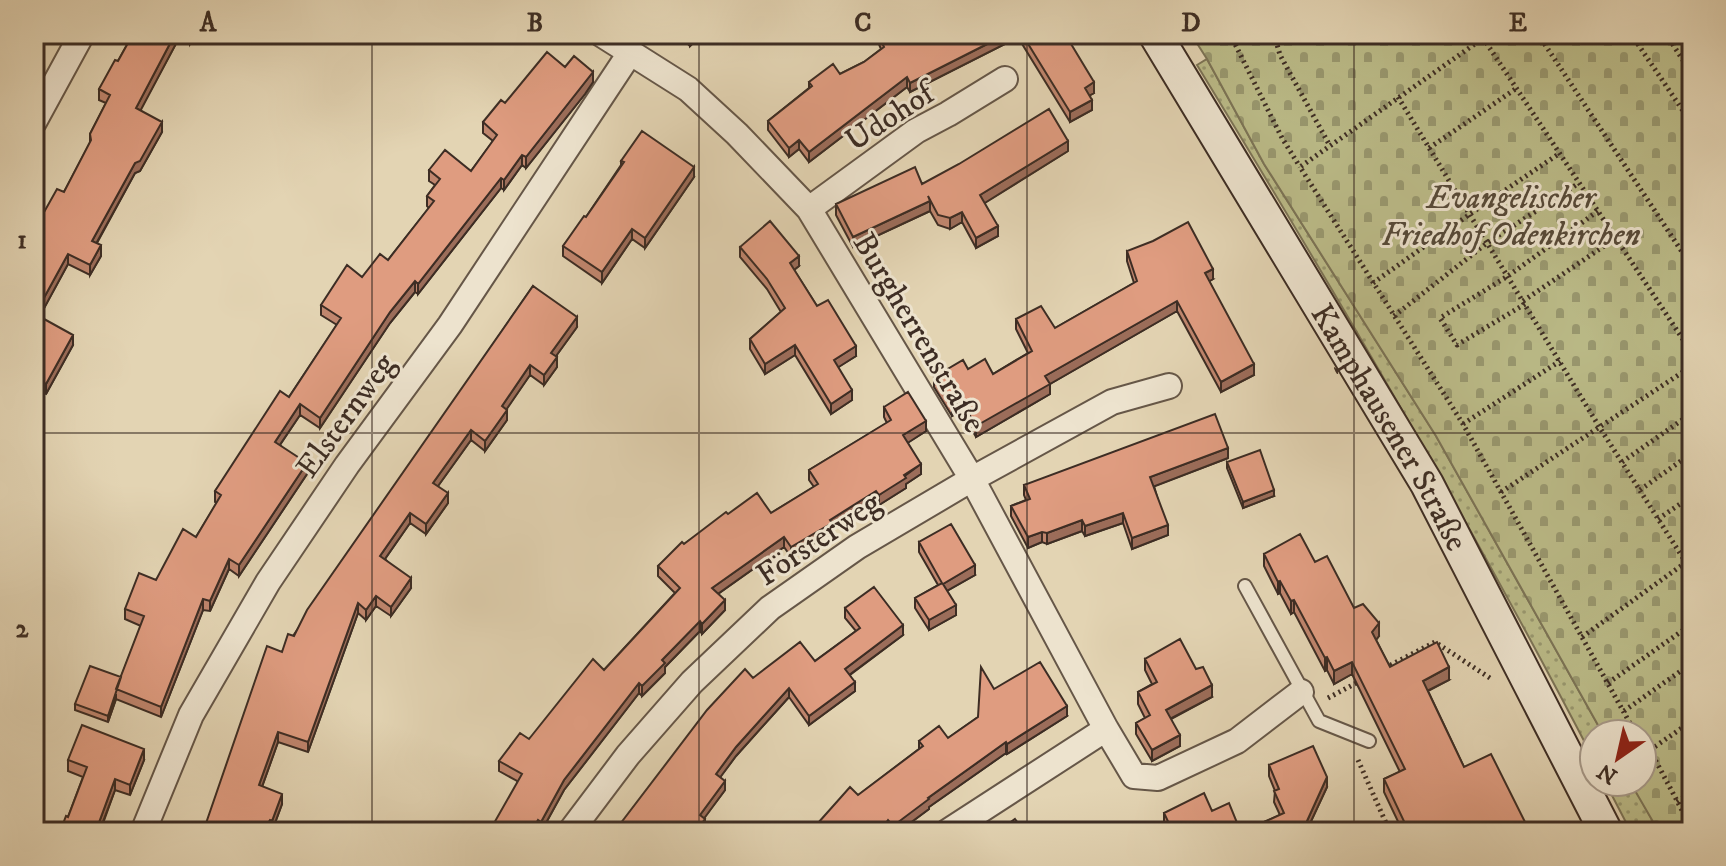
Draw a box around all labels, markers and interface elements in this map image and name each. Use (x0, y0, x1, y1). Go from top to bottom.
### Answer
text: A (199, 7, 218, 40)
text: B (527, 7, 543, 40)
text: C (854, 7, 872, 40)
text: D (1181, 7, 1201, 40)
text: E (1509, 7, 1527, 40)
street label: Udohof (838, 72, 946, 161)
park label: Evangelischer Friedhof Odenkirchen (1381, 179, 1641, 256)
text: 1 (17, 224, 27, 257)
street label: Burgherrenstraße (843, 226, 994, 440)
street label: Kamphausener Straße (1301, 297, 1476, 558)
street label: Elsternweg (288, 346, 405, 486)
street label: Försterweg (749, 483, 889, 596)
text: 2 (16, 613, 30, 646)
north arrow (1578, 718, 1658, 798)
text: N (1593, 757, 1623, 790)

